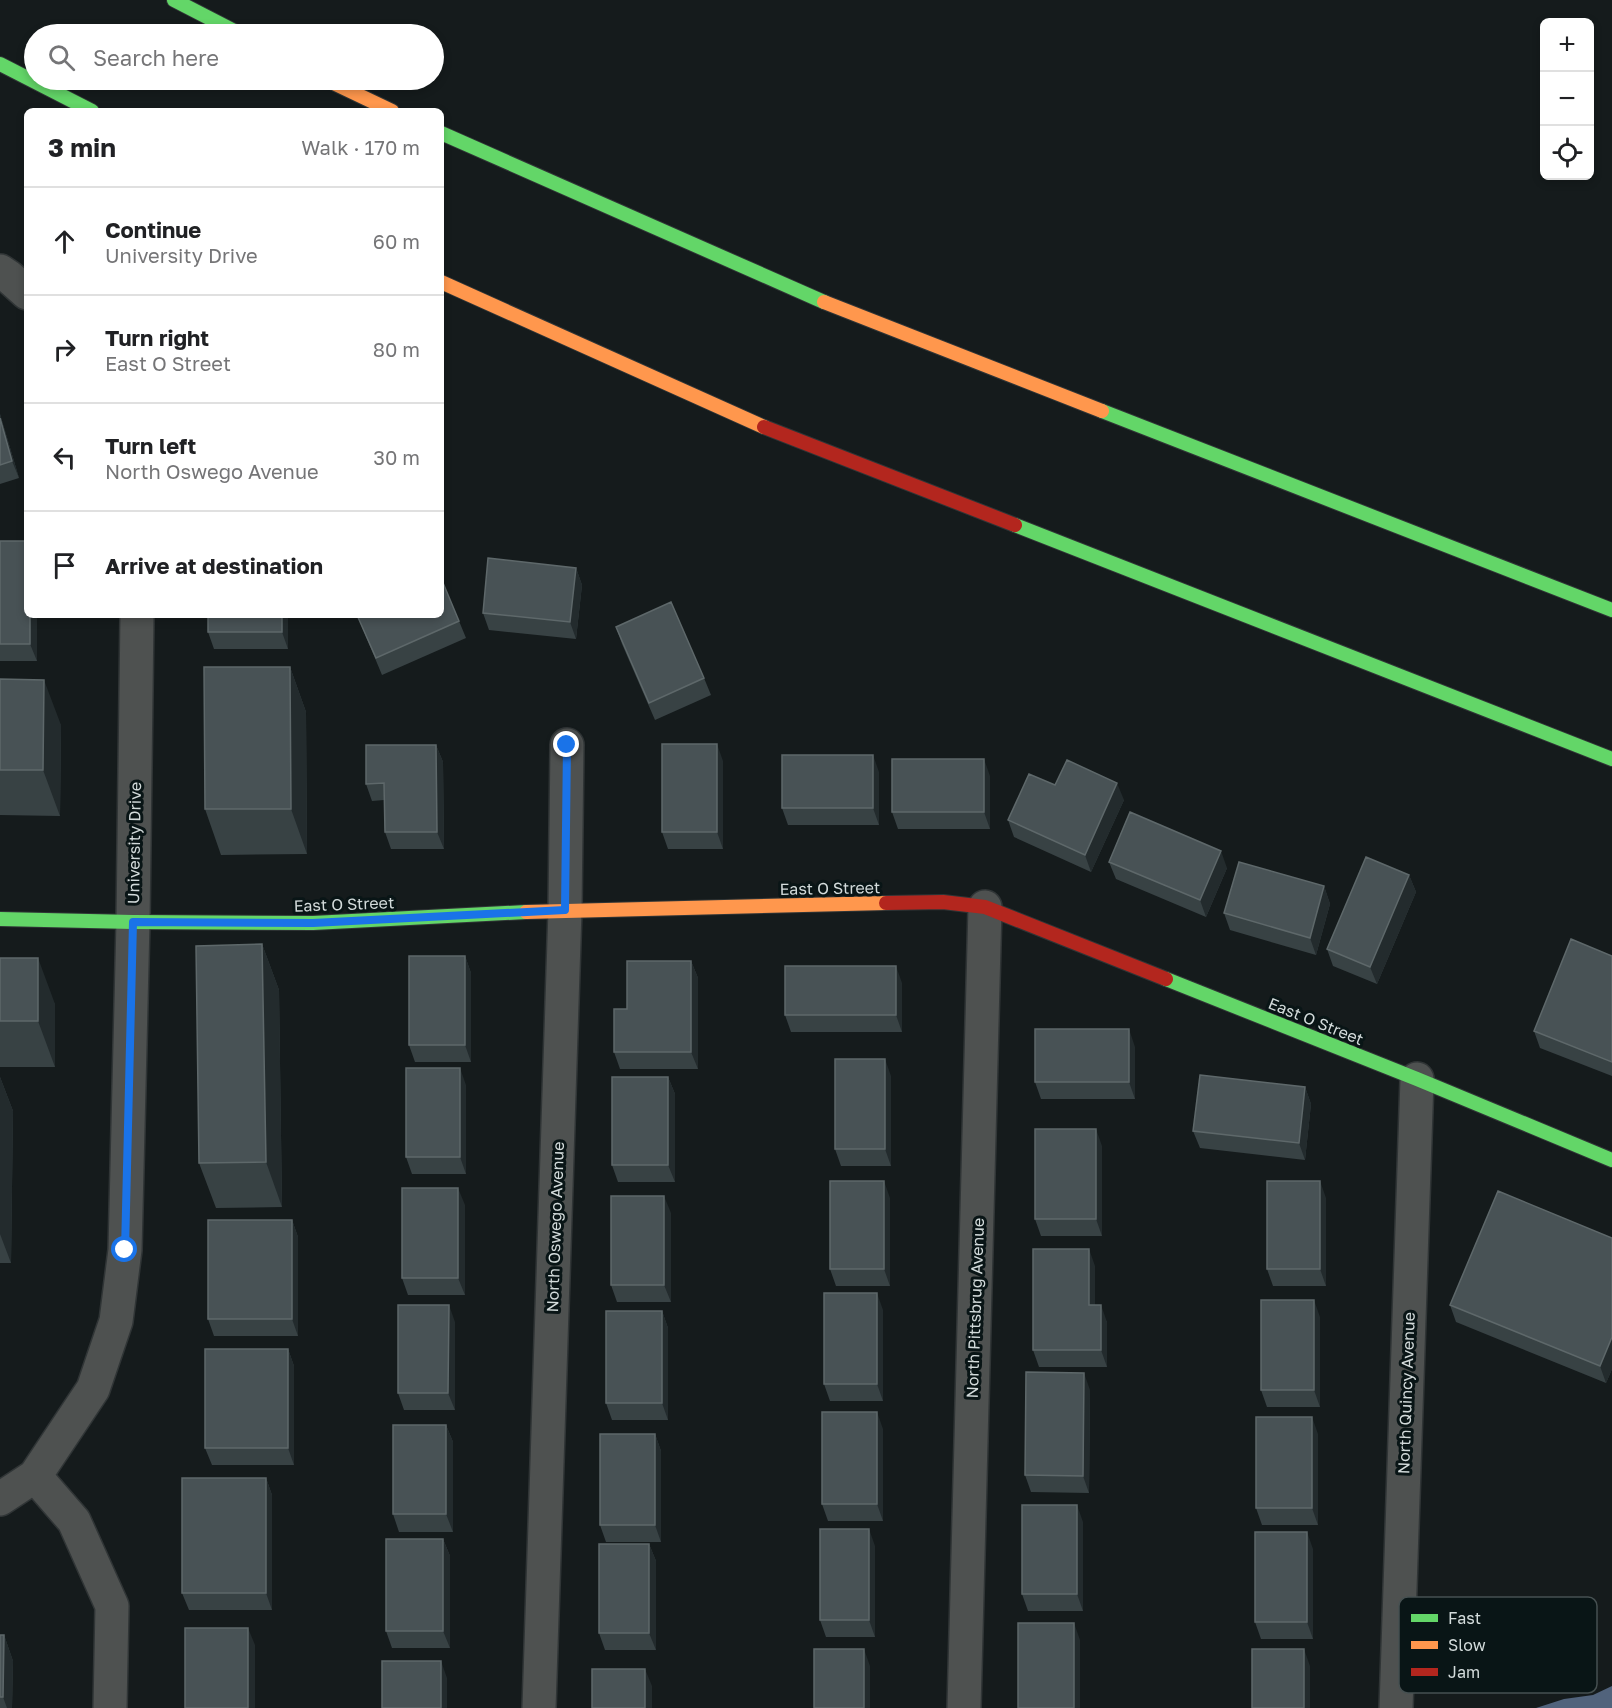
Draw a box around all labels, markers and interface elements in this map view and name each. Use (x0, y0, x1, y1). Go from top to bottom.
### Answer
map controls (1540, 18, 1594, 180)
button: + (1540, 18, 1594, 72)
search box (24, 24, 444, 90)
icon: search (45, 41, 78, 74)
text: Search here (93, 44, 219, 71)
button: − (1540, 72, 1594, 126)
button: locate (1540, 126, 1594, 180)
text: 3 min (48, 132, 116, 163)
text: Walk · 170 m (301, 135, 420, 159)
text: Continue (105, 216, 201, 243)
icon: ahead (48, 225, 81, 258)
text: 60 m (373, 229, 420, 253)
text: University Drive (105, 243, 258, 267)
text: Turn right (105, 324, 209, 351)
icon: right (48, 333, 81, 366)
text: 80 m (373, 337, 420, 361)
text: East O Street (105, 351, 231, 375)
text: Turn left (105, 432, 196, 459)
icon: left (48, 441, 81, 474)
text: 30 m (373, 445, 420, 469)
text: North Oswego Avenue (105, 459, 319, 483)
icon: arrive (48, 549, 81, 582)
text: Arrive at destination (105, 552, 323, 579)
route end (553, 731, 579, 757)
street label: University Drive (123, 782, 145, 904)
street label: East O Street (779, 877, 881, 899)
street label: East O Street (293, 892, 395, 916)
street label: East O Street (1266, 993, 1366, 1049)
street label: North Oswego Avenue (542, 1141, 568, 1313)
street label: North Pittsbrug Avenue (962, 1217, 988, 1399)
route start (111, 1236, 137, 1262)
street label: North Quincy Avenue (1393, 1312, 1419, 1474)
legend (1399, 1597, 1597, 1693)
text: Fast (1448, 1608, 1481, 1628)
text: Slow (1448, 1635, 1486, 1655)
text: Jam (1448, 1662, 1480, 1682)

